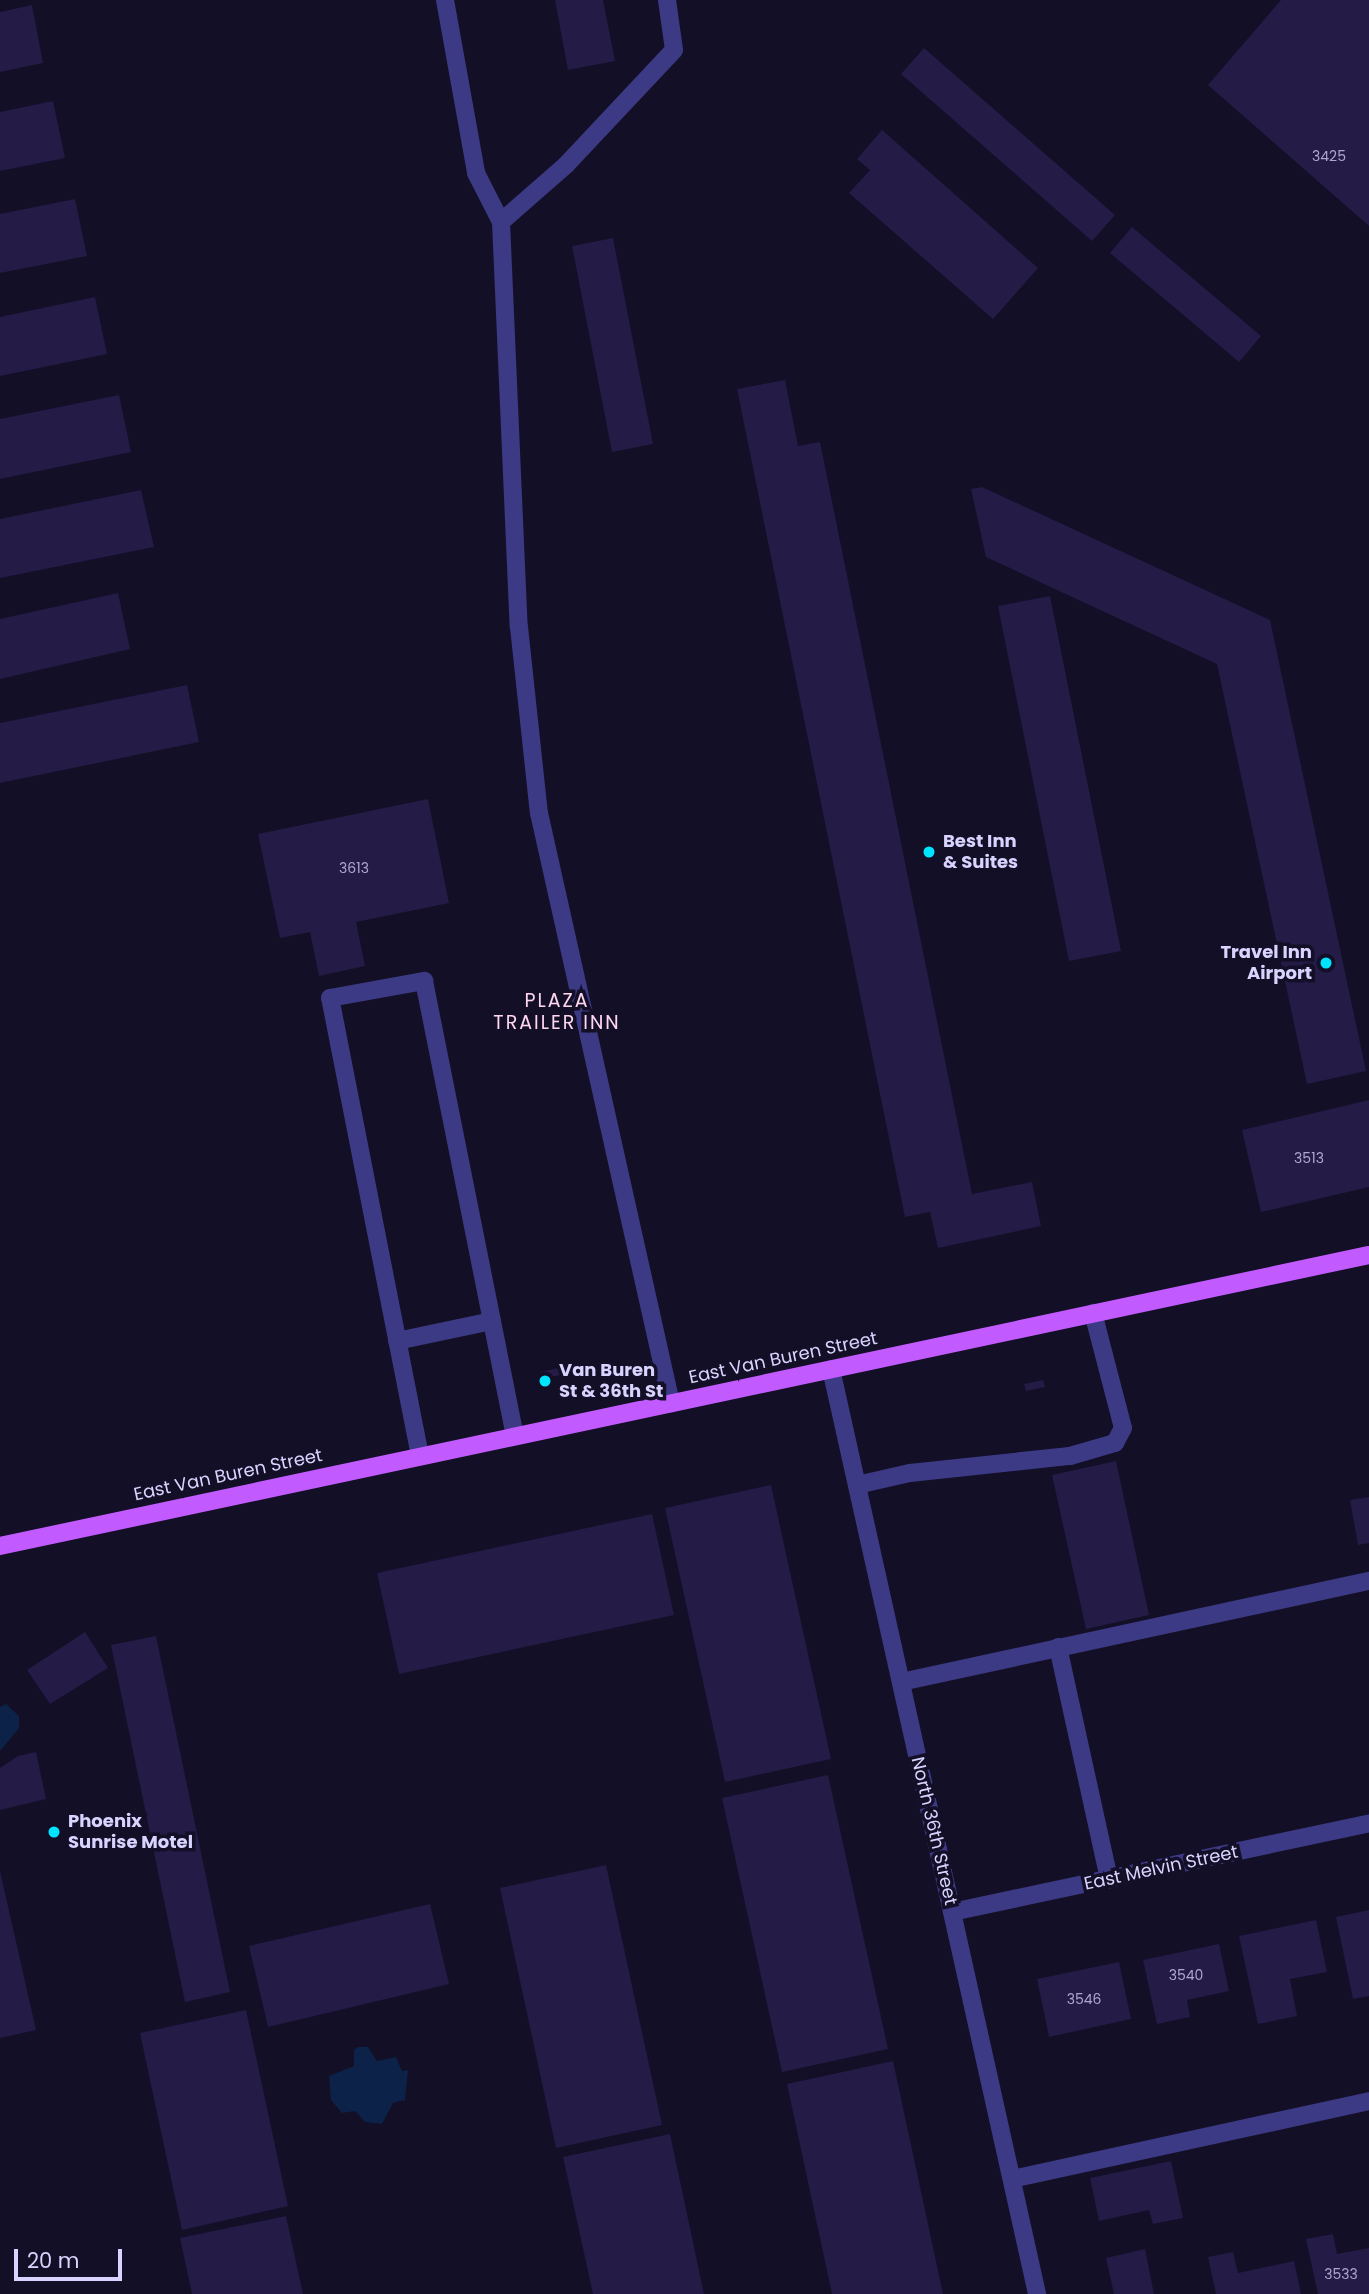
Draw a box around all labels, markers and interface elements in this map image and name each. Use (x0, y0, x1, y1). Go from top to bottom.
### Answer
house number: 3425 (1312, 148, 1346, 164)
place label: Best Inn & Suites (943, 831, 1018, 874)
marker: Best Inn & Suites (921, 844, 937, 860)
house number: 3613 (339, 860, 369, 876)
place label: Travel Inn Airport (1220, 942, 1312, 984)
marker: Travel Inn Airport (1318, 955, 1334, 971)
district label: PLAZA TRAILER INN (495, 990, 619, 1034)
house number: 3513 (1294, 1150, 1324, 1166)
street label: East Van Buren Street (687, 1327, 879, 1389)
place label: Van Buren St & 36th St (559, 1360, 663, 1402)
marker: Van Buren St & 36th St (537, 1373, 553, 1389)
street label: East Van Buren Street (132, 1444, 324, 1506)
street label: North 36th Street (906, 1755, 962, 1907)
place label: Phoenix Sunrise Motel (68, 1811, 193, 1854)
marker: Phoenix Sunrise Motel (46, 1824, 62, 1840)
street label: East Melvin Street (1082, 1841, 1240, 1895)
house number: 3540 (1169, 1967, 1203, 1983)
house number: 3546 (1067, 1991, 1101, 2007)
scale bar (18, 2234, 126, 2278)
text: 20 m (27, 2246, 80, 2275)
house number: 3533 (1324, 2266, 1358, 2282)

